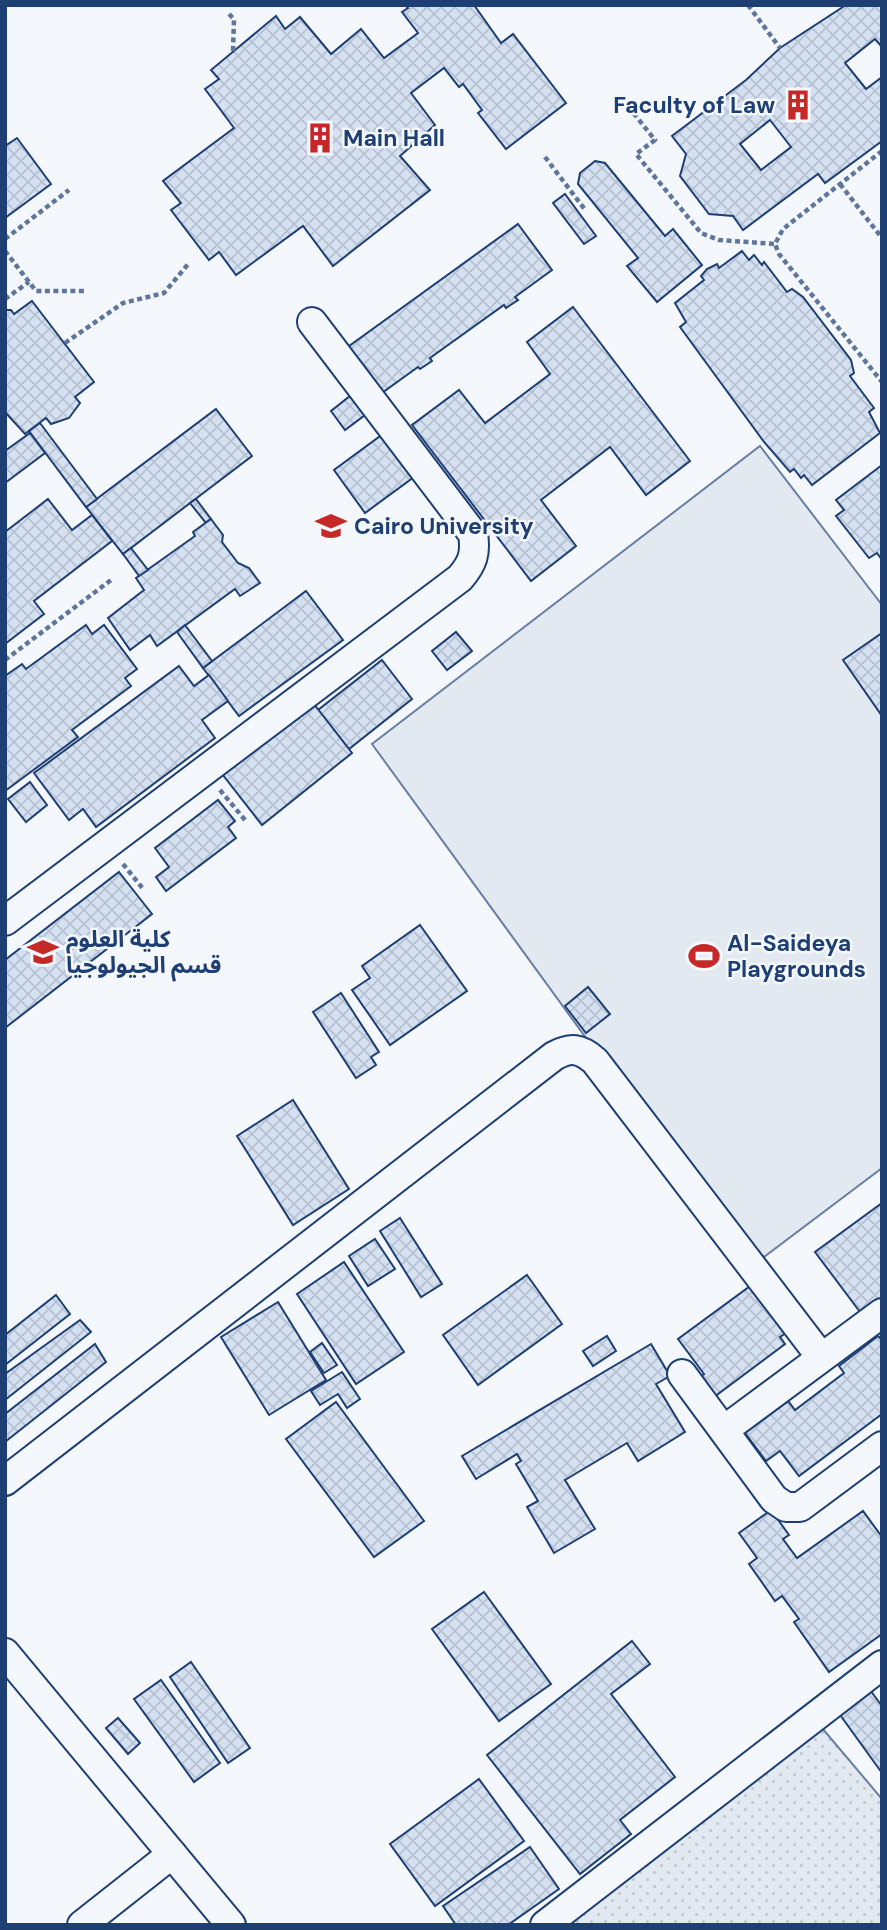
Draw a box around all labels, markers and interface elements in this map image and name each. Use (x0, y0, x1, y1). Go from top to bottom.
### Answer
building icon: Faculty of Law (781, 88, 815, 122)
place label: Faculty of Law (613, 90, 775, 120)
building icon: Main Hall (303, 121, 337, 155)
place label: Main Hall (343, 123, 445, 153)
school or university icon: Cairo University (314, 509, 348, 543)
place label: Cairo University (354, 511, 534, 541)
place label: كلية العلوم قسم الجيولوجيا (66, 924, 221, 982)
place label: Al-Saideya Playgrounds (727, 928, 866, 984)
school or university icon: كلية العلوم قسم الجيولوجيا (26, 935, 60, 969)
sports icon: Al-Saideya Playgrounds (687, 939, 721, 973)

